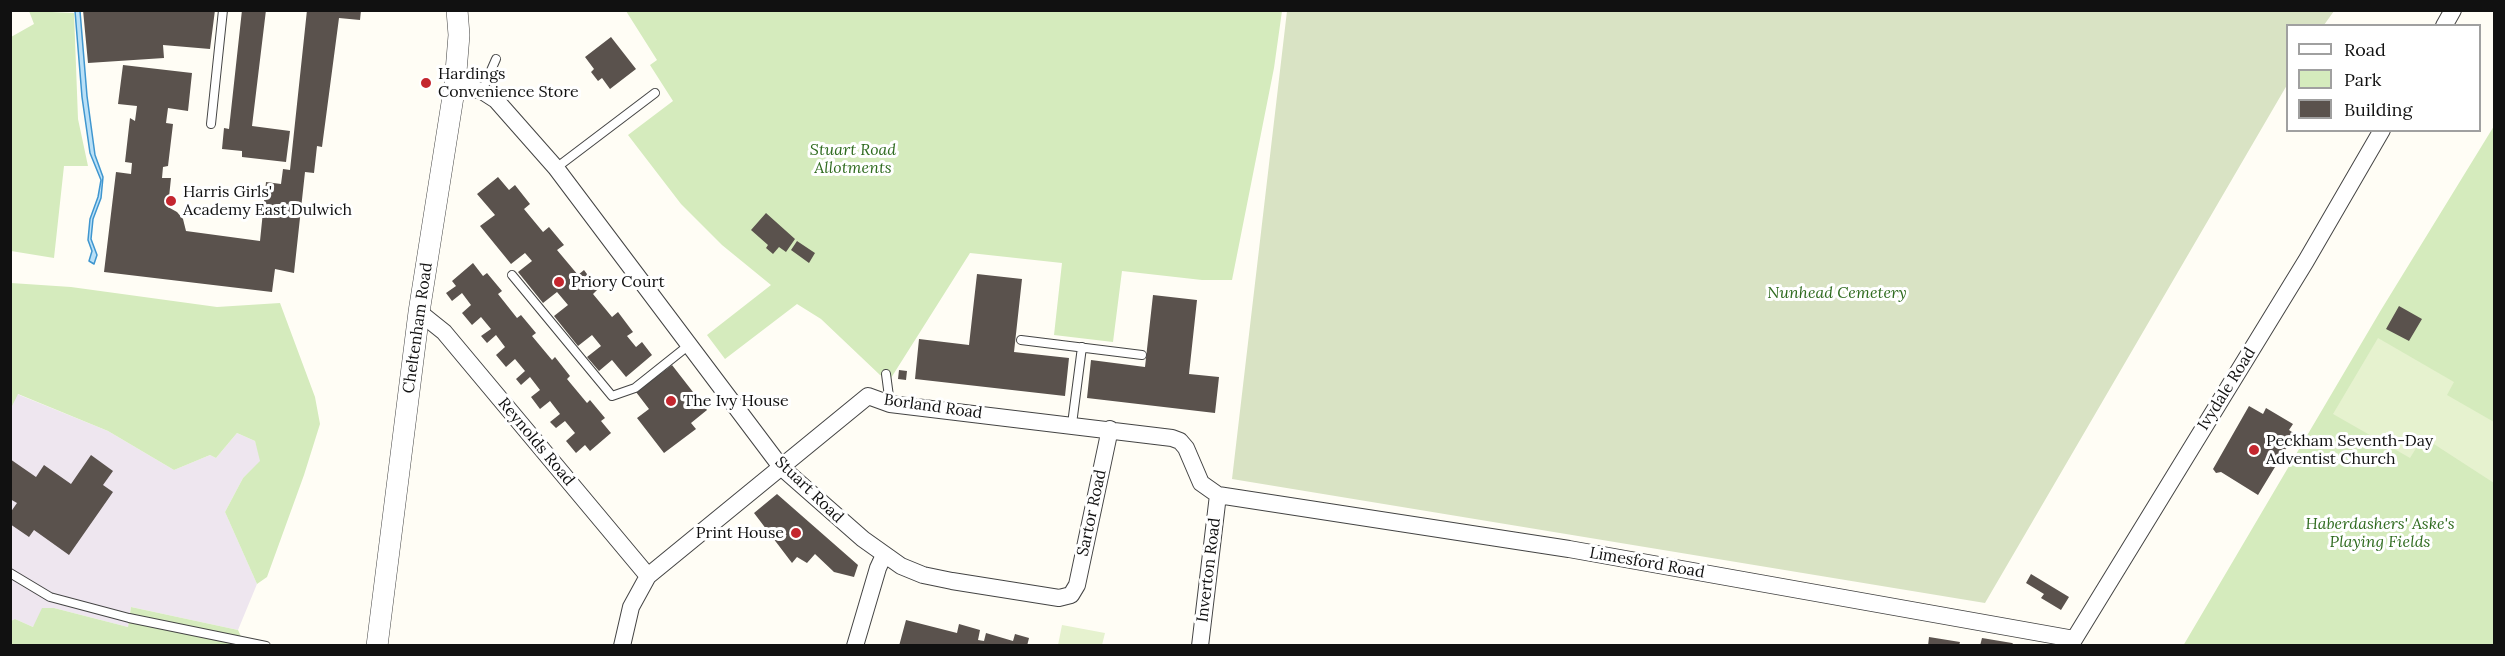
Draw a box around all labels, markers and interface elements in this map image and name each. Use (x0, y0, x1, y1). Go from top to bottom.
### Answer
legend (2286, 24, 2481, 132)
text: Road (2344, 38, 2386, 61)
place label: Hardings Convenience Store (438, 64, 579, 102)
text: Park (2344, 68, 2381, 91)
marker: Hardings Convenience Store (419, 76, 433, 90)
text: Building (2344, 98, 2412, 121)
park label: Stuart Road Allotments (810, 140, 896, 178)
place label: Harris Girls' Academy East Dulwich (183, 182, 352, 220)
marker: Harris Girls' Academy East Dulwich (164, 194, 178, 208)
street label: Cheltenham Road (399, 261, 437, 395)
place label: Priory Court (571, 272, 665, 292)
marker: Priory Court (552, 275, 566, 289)
park label: Nunhead Cemetery (1767, 283, 1907, 303)
street label: Ivydale Road (2194, 344, 2260, 434)
place label: The Ivy House (683, 391, 789, 411)
street label: Borland Road (882, 391, 984, 423)
street label: Reynolds Road (494, 394, 578, 490)
marker: The Ivy House (664, 394, 678, 408)
place label: Peckham Seventh-Day Adventist Church (2266, 431, 2433, 469)
marker: Peckham Seventh-Day Adventist Church (2247, 443, 2261, 457)
street label: Stuart Road (771, 453, 847, 527)
street label: Sartor Road (1073, 468, 1111, 558)
park label: Haberdashers' Aske's Playing Fields (2306, 514, 2454, 552)
street label: Inverton Road (1193, 517, 1225, 623)
place label: Print House (696, 523, 784, 543)
marker: Print House (789, 526, 803, 540)
street label: Limesford Road (1588, 543, 1706, 583)

